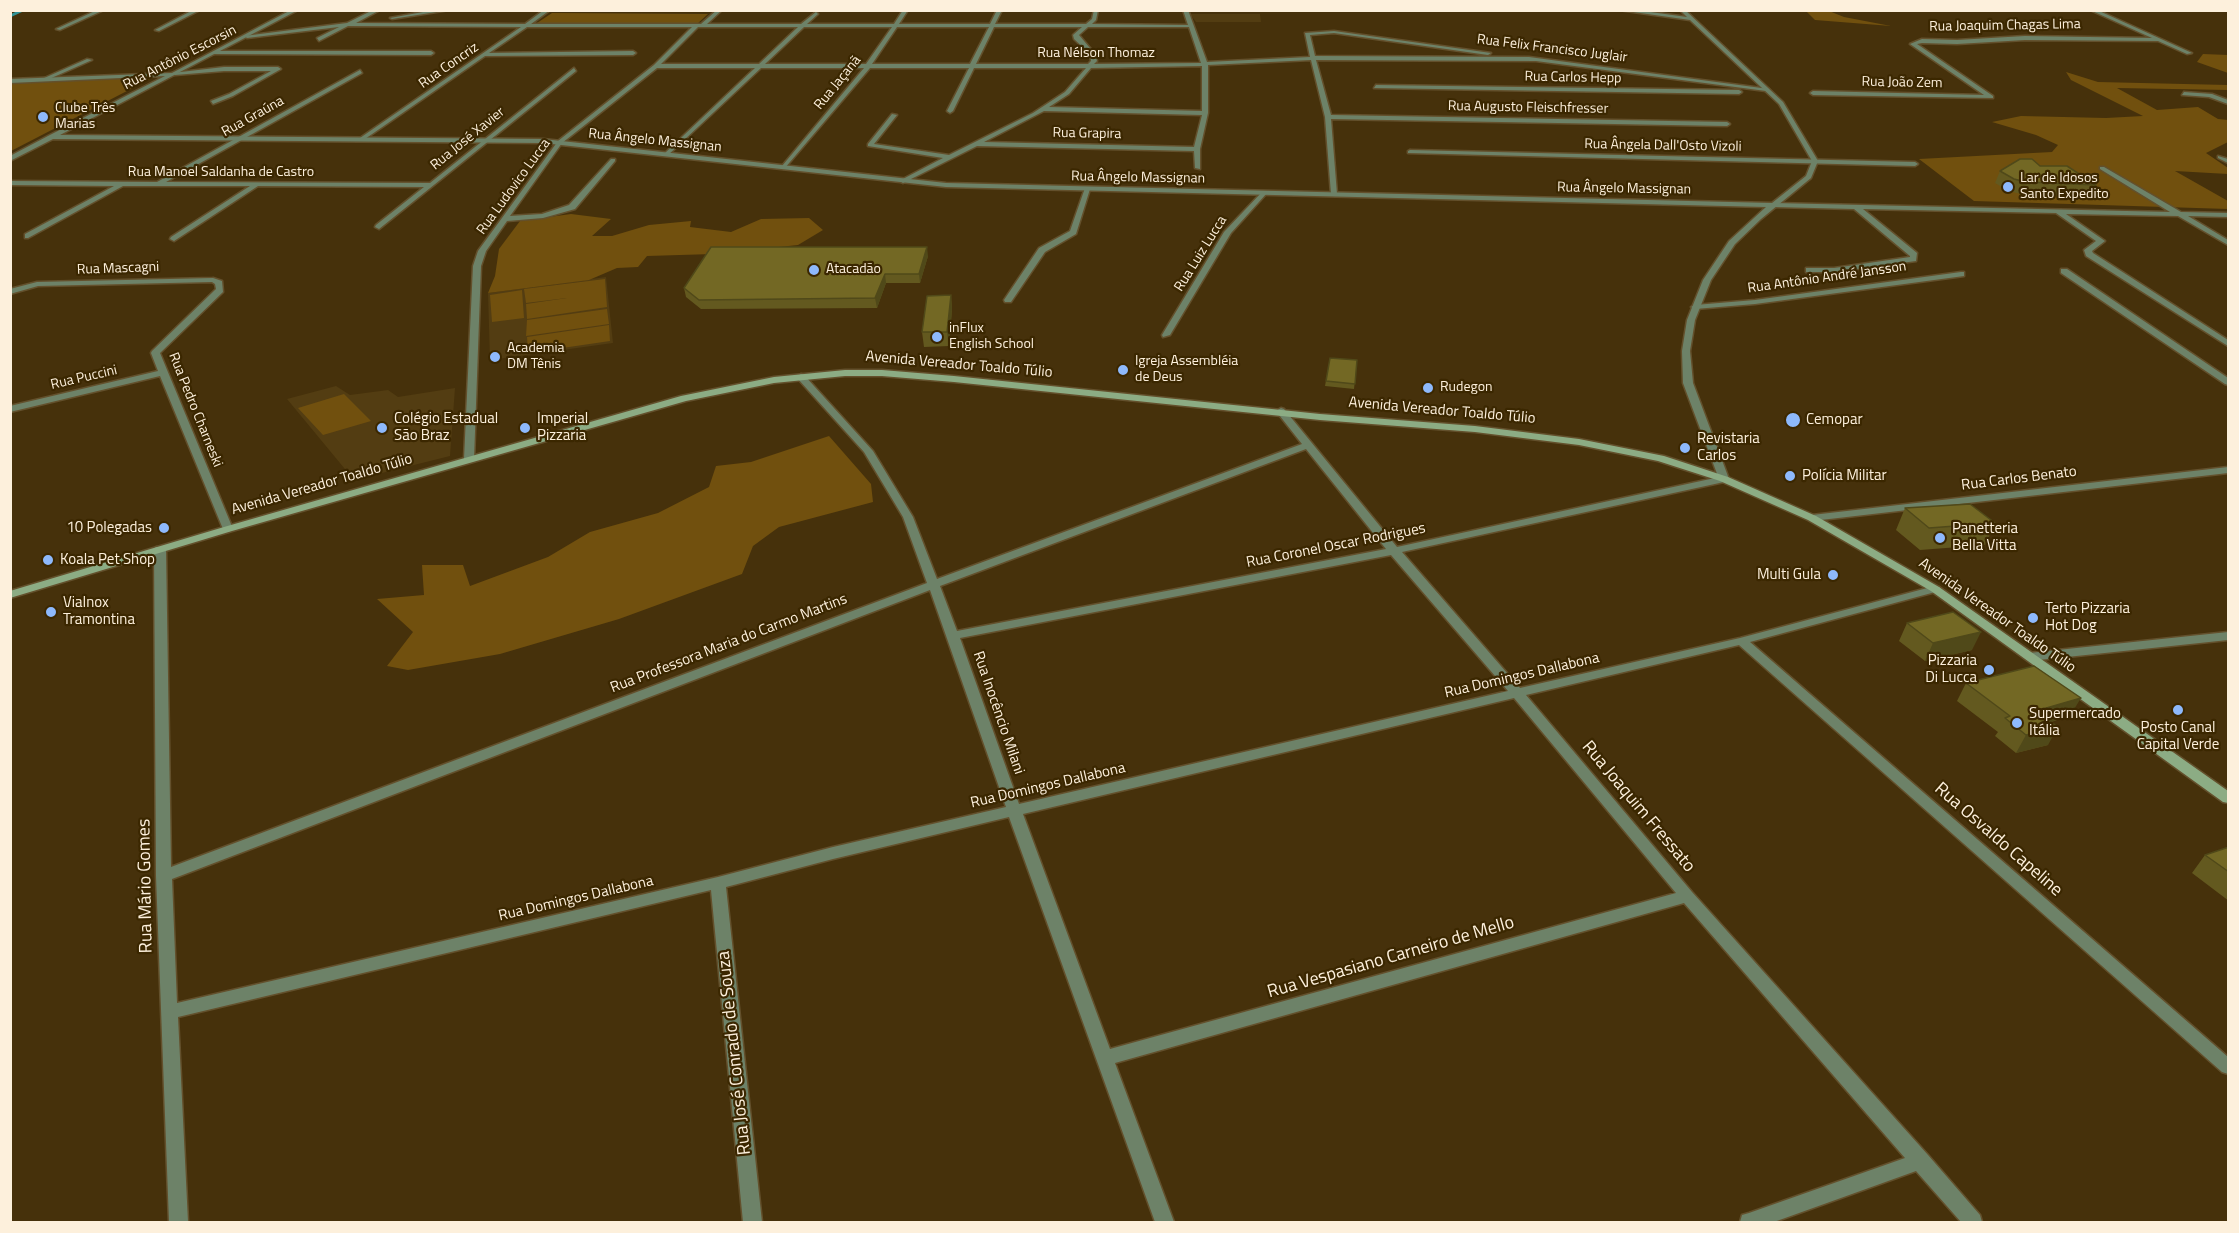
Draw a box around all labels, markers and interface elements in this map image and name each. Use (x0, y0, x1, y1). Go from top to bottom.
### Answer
street label: Rua Joaquim Chagas Lima (1929, 16, 2081, 36)
street label: Rua Antônio Escorsin (121, 22, 239, 94)
street label: Rua Felix Francisco Juglair (1476, 31, 1628, 67)
street label: Rua Concriz (416, 39, 482, 93)
street label: Rua Nélson Thomaz (1037, 46, 1155, 62)
street label: Rua Jaçanã (811, 53, 865, 113)
street label: Rua Carlos Hepp (1524, 69, 1622, 87)
street label: Rua João Zem (1861, 74, 1943, 92)
street label: Rua Graúna (219, 93, 287, 141)
street label: Rua Augusto Fleischfresser (1448, 98, 1608, 118)
place label: Clube Três Marias (55, 101, 115, 134)
street label: Rua José Xavier (428, 104, 508, 174)
marker: Clube Três Marias (36, 110, 50, 124)
street label: Rua Grapira (1052, 125, 1122, 143)
street label: Rua Ângelo Massignan (587, 126, 723, 156)
street label: Rua Ludovico Lucca (474, 136, 554, 238)
street label: Rua Ângela Dall'Osto Vizoli (1584, 136, 1742, 156)
street label: Rua Manoel Saldanha de Castro (128, 165, 314, 181)
street label: Rua Ângelo Massignan (1071, 168, 1205, 188)
place label: Lar de Idosos Santo Expedito (2020, 171, 2109, 204)
street label: Rua Ângelo Massignan (1557, 179, 1691, 199)
marker: Lar de Idosos Santo Expedito (2001, 180, 2015, 194)
street label: Rua Luiz Lucca (1171, 213, 1231, 295)
street label: Rua Mascagni (77, 259, 159, 279)
street label: Rua Antônio André Jansson (1747, 259, 1907, 297)
place label: Atacadão (826, 262, 881, 278)
marker: Atacadão (807, 263, 821, 277)
place label: inFlux English School (949, 321, 1034, 354)
marker: inFlux English School (930, 330, 944, 344)
place label: Academia DM Tênis (507, 341, 565, 374)
street label: Avenida Vereador Toaldo Túlio (865, 348, 1053, 382)
street label: Rua Pedro Charneski (164, 350, 226, 470)
marker: Academia DM Tênis (488, 350, 502, 364)
place label: Igreja Assembléia de Deus (1135, 354, 1238, 386)
street label: Rua Puccini (49, 362, 119, 394)
marker: Igreja Assembléia de Deus (1116, 363, 1130, 377)
place label: Rudegon (1440, 380, 1493, 396)
marker: Rudegon (1421, 381, 1435, 395)
street label: Avenida Vereador Toaldo Túlio (1348, 394, 1536, 428)
place label: Colégio Estadual São Braz (394, 410, 498, 445)
place label: Imperial Pizzaria (537, 410, 588, 445)
marker: Cemopar (1784, 411, 1802, 429)
place label: Cemopar (1806, 411, 1863, 429)
marker: Colégio Estadual São Braz (375, 421, 389, 435)
marker: Imperial Pizzaria (518, 421, 532, 435)
place label: Revistaria Carlos (1697, 430, 1760, 465)
marker: Revistaria Carlos (1678, 441, 1692, 455)
street label: Avenida Vereador Toaldo Túlio (229, 451, 415, 519)
street label: Rua Carlos Benato (1960, 463, 2078, 495)
place label: Polícia Militar (1802, 467, 1887, 485)
marker: Polícia Militar (1783, 469, 1797, 483)
place label: 10 Polegadas (66, 519, 152, 537)
street label: Rua Coronel Oscar Rodrigues (1245, 520, 1427, 572)
place label: Panetteria Bella Vitta (1952, 520, 2018, 555)
marker: 10 Polegadas (157, 521, 171, 535)
marker: Panetteria Bella Vitta (1933, 531, 1947, 545)
place label: Koala Pet Shop (60, 551, 155, 569)
marker: Koala Pet Shop (41, 553, 55, 567)
street label: Avenida Vereador Toaldo Túlio (1915, 555, 2079, 677)
place label: Multi Gula (1757, 566, 1821, 584)
marker: Multi Gula (1826, 568, 1840, 582)
street label: Rua Professora Maria do Carmo Martins (608, 590, 850, 698)
place label: ViaInox Tramontina (63, 594, 135, 629)
place label: Terto Pizzaria Hot Dog (2045, 600, 2130, 635)
marker: ViaInox Tramontina (44, 605, 58, 619)
marker: Terto Pizzaria Hot Dog (2026, 611, 2040, 625)
street label: Rua Inocêncio Milani (968, 649, 1028, 777)
street label: Rua Domingos Dallabona (1443, 649, 1601, 703)
place label: Pizzaria Di Lucca (1925, 652, 1977, 687)
marker: Pizzaria Di Lucca (1982, 663, 1996, 677)
marker: Posto Canal Capital Verde (2171, 703, 2185, 717)
place label: Supermercado Itália (2029, 705, 2121, 740)
marker: Supermercado Itália (2010, 716, 2024, 730)
place label: Posto Canal Capital Verde (2137, 719, 2219, 754)
street label: Rua Joaquim Fressato (1577, 737, 1699, 877)
street label: Rua Domingos Dallabona (969, 759, 1127, 813)
street label: Rua Osvaldo Capeline (1930, 779, 2066, 901)
street label: Rua Mário Gomes (134, 819, 158, 953)
street label: Rua Domingos Dallabona (497, 872, 655, 926)
street label: Rua Vespasiano Carneiro de Mello (1265, 912, 1517, 1004)
street label: Rua José Conrado de Souza (714, 950, 756, 1156)

